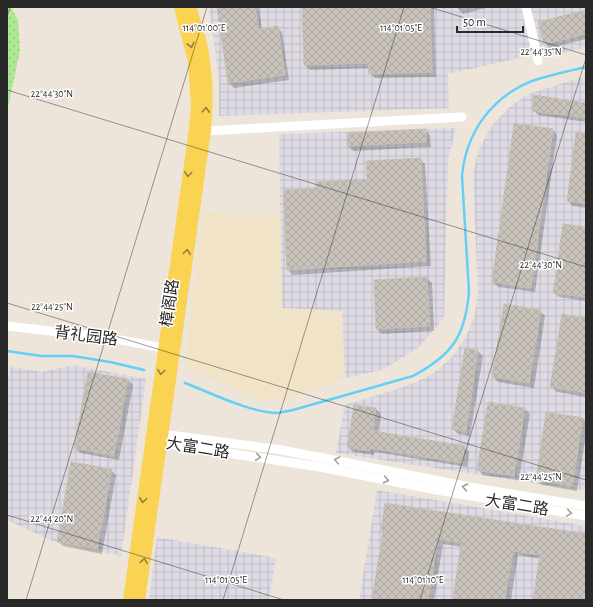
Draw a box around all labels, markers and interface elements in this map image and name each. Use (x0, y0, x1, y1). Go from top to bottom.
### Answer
scale bar (457, 8, 523, 34)
text: 50 m (463, 16, 486, 28)
text: 114°01'00"E (182, 23, 226, 33)
text: 114°01'05"E (380, 23, 422, 33)
one-way arrow (186, 41, 194, 48)
text: 22°44'35"N (520, 47, 562, 57)
text: 22°44'30"N (31, 89, 73, 99)
one-way arrow (202, 107, 210, 113)
one-way arrow (184, 170, 193, 177)
one-way arrow (182, 249, 191, 255)
text: 22°44'30"N (520, 260, 562, 270)
street label: 樟阁路 (158, 278, 181, 328)
text: 22°44'25"N (31, 302, 73, 312)
street label: 背礼园路 (53, 323, 119, 348)
one-way arrow (157, 369, 166, 375)
street label: 大富二路 (165, 434, 231, 461)
one-way arrow (255, 452, 261, 461)
one-way arrow (334, 457, 340, 465)
text: 22°44'25"N (520, 472, 562, 482)
one-way arrow (383, 475, 389, 484)
one-way arrow (462, 483, 468, 491)
street label: 大富二路 (484, 491, 550, 518)
one-way arrow (139, 497, 148, 503)
one-way arrow (566, 508, 572, 517)
text: 22°44'20"N (31, 514, 73, 524)
one-way arrow (139, 558, 148, 564)
text: 114°01'05"E (205, 575, 247, 585)
text: 114°01'10"E (402, 575, 444, 585)

